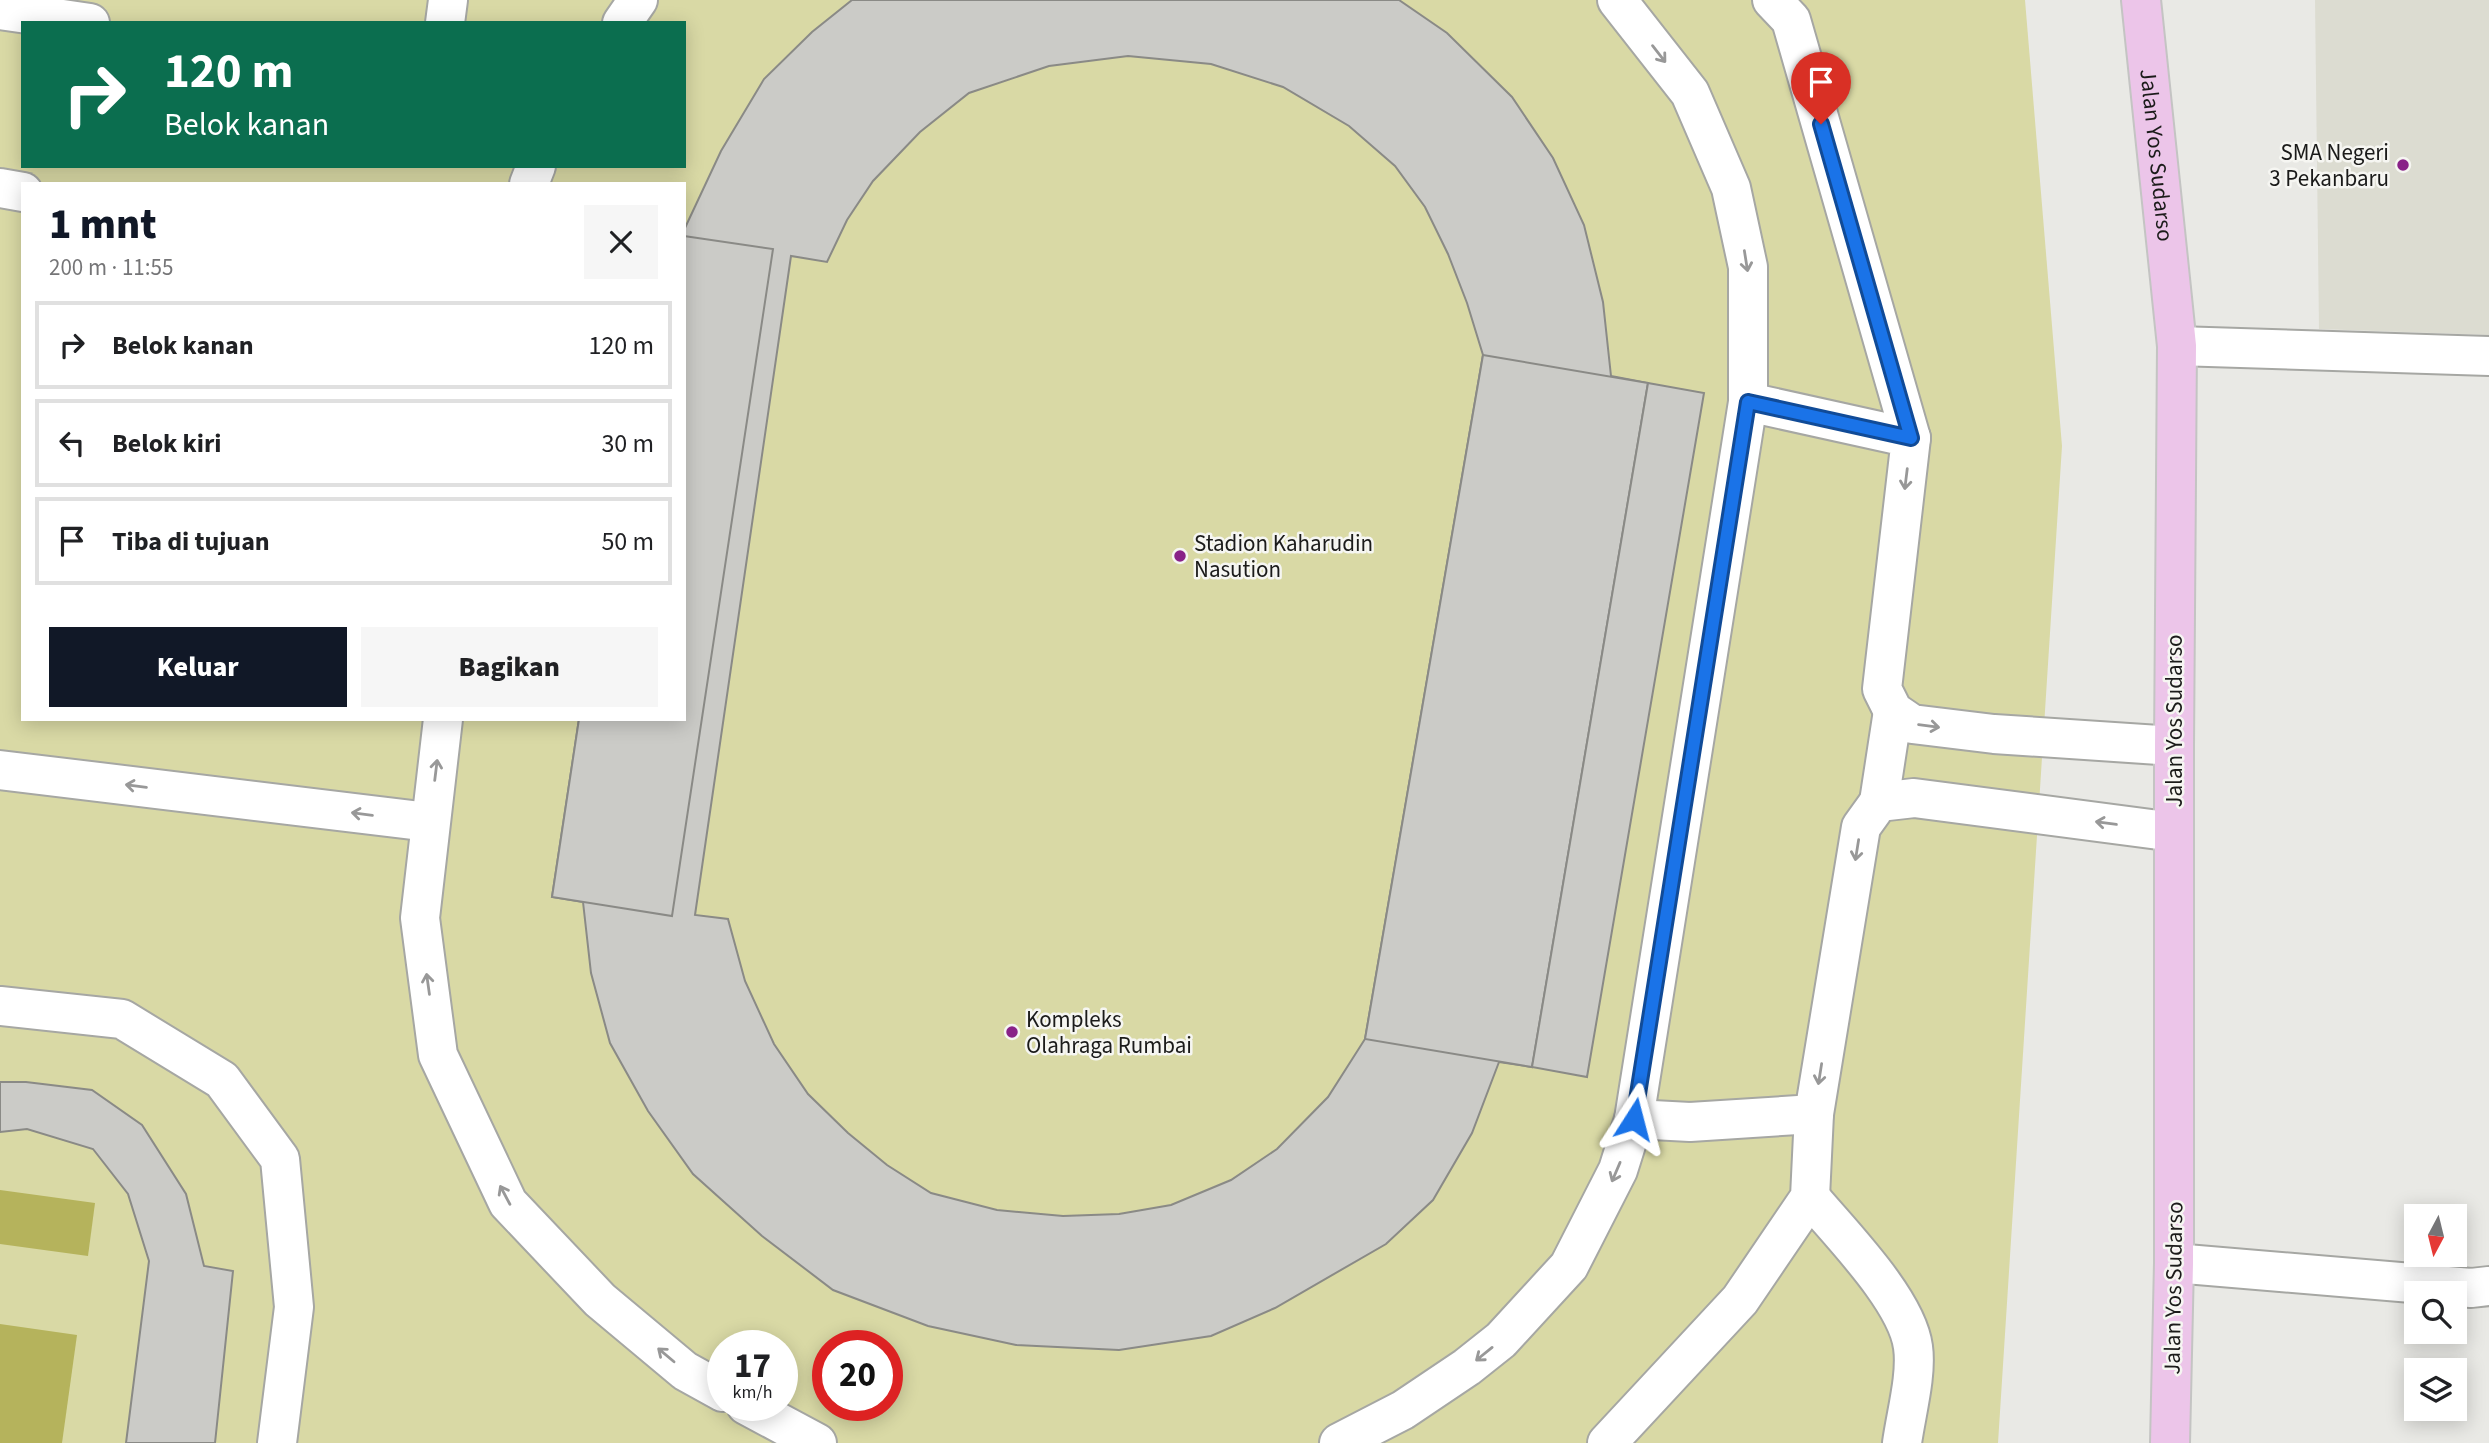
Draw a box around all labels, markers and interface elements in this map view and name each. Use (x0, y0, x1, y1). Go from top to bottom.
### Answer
text: 120 m (164, 37, 293, 107)
one-way arrow (1652, 44, 1667, 62)
icon: right (49, 49, 140, 140)
pin (1791, 52, 1851, 124)
icon: arrive (1802, 63, 1840, 101)
street label: Jalan Yos Sudarso (2131, 67, 2182, 243)
text: Belok kanan (164, 102, 329, 148)
place label: SMA Negeri 3 Pekanbaru (2269, 136, 2389, 195)
marker: SMA Negeri 3 Pekanbaru (2395, 157, 2411, 173)
text: 1 mnt (49, 195, 157, 255)
button: close (584, 205, 658, 279)
one-way arrow (1740, 249, 1753, 272)
text: 200 m · 11:55 (49, 251, 173, 284)
icon: right (53, 326, 91, 364)
text: Belok kanan (112, 327, 254, 364)
text: 120 m (588, 327, 654, 364)
icon: left (53, 424, 91, 462)
text: Belok kiri (112, 425, 221, 462)
text: 30 m (601, 425, 654, 462)
one-way arrow (1900, 467, 1913, 490)
icon: arrive (53, 522, 91, 560)
text: Tiba di tujuan (112, 523, 270, 560)
text: 50 m (601, 523, 654, 560)
place label: Stadion Kaharudin Nasution (1194, 527, 1373, 586)
marker: Stadion Kaharudin Nasution (1172, 548, 1188, 564)
button: Keluar (49, 627, 347, 707)
button: Bagikan (361, 627, 658, 707)
street label: Jalan Yos Sudarso (2158, 634, 2191, 808)
one-way arrow (1918, 720, 1940, 733)
one-way arrow (430, 760, 443, 782)
one-way arrow (125, 780, 148, 793)
one-way arrow (351, 807, 374, 820)
one-way arrow (2095, 816, 2118, 829)
one-way arrow (1850, 838, 1863, 861)
one-way arrow (422, 973, 435, 996)
place label: Kompleks Olahraga Rumbai (1026, 1003, 1192, 1062)
marker: Kompleks Olahraga Rumbai (1004, 1024, 1020, 1040)
one-way arrow (1813, 1062, 1826, 1085)
position arrow (1597, 1082, 1671, 1156)
one-way arrow (1609, 1160, 1622, 1182)
one-way arrow (498, 1186, 512, 1206)
street label: Jalan Yos Sudarso (2155, 1201, 2192, 1375)
north arrow (2404, 1204, 2468, 1267)
map controls (2404, 1204, 2467, 1421)
button: search (2404, 1281, 2467, 1344)
speed limit sign: 20 (812, 1330, 903, 1421)
text: 17 (734, 1341, 771, 1391)
one-way arrow (1476, 1346, 1494, 1361)
one-way arrow (657, 1347, 675, 1363)
button: layers (2404, 1358, 2467, 1421)
text: km/h (733, 1380, 772, 1405)

